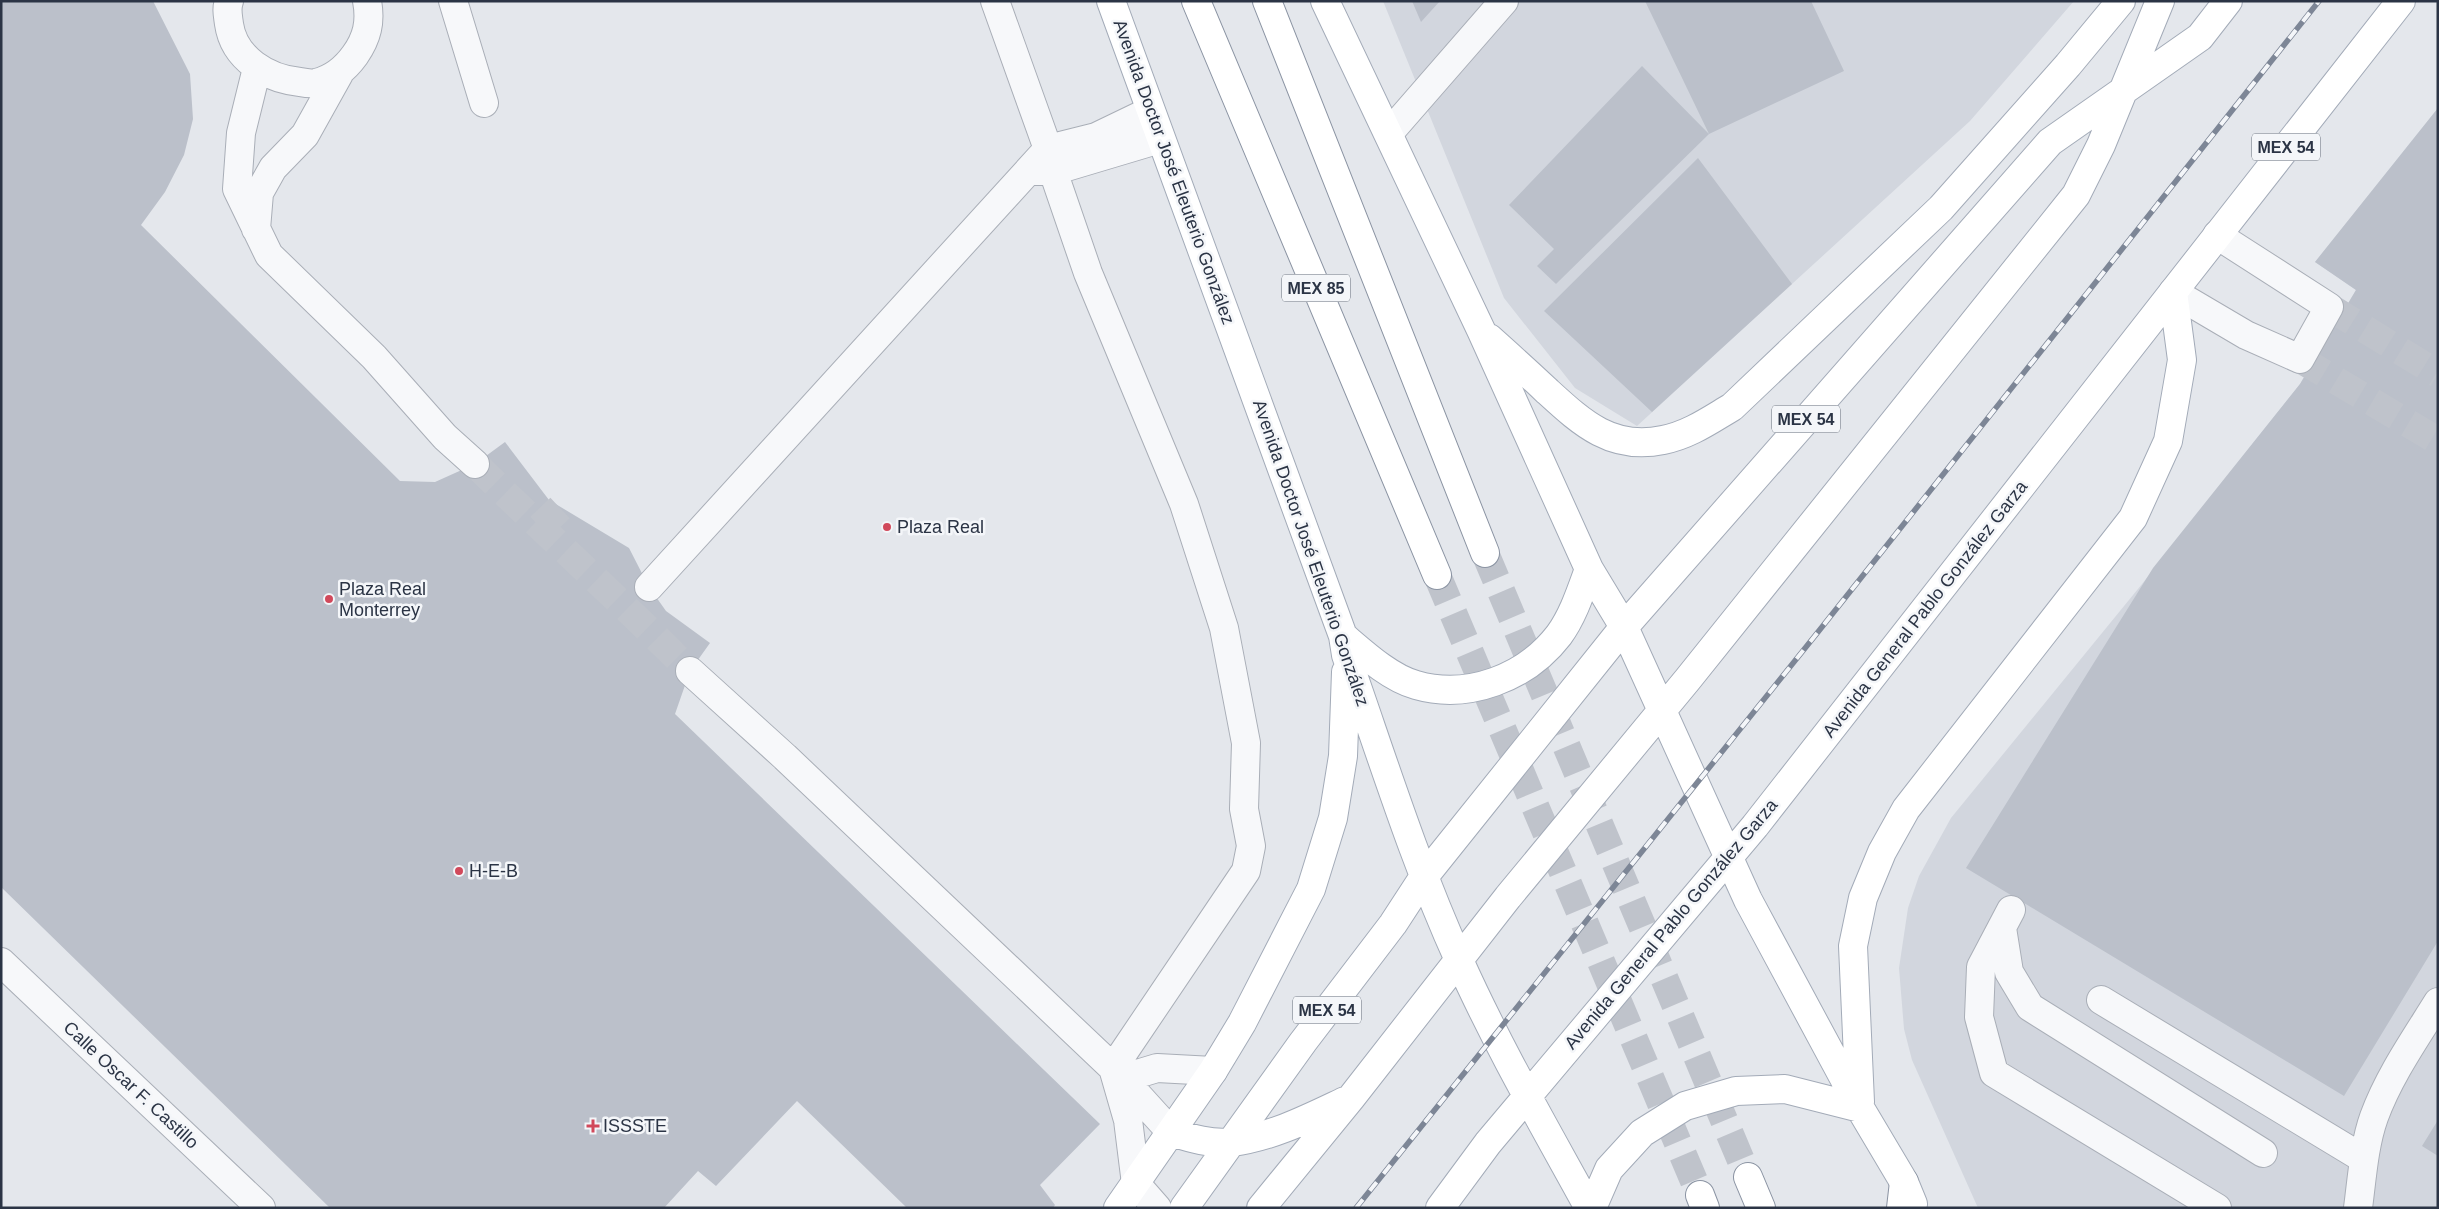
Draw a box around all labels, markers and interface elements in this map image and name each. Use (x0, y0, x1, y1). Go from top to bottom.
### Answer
street label: Avenida Doctor José Eleuterio González (1109, 17, 1239, 327)
road number: MEX 54 (2252, 134, 2320, 160)
road number: MEX 85 (1282, 274, 1350, 302)
street label: Avenida Doctor José Eleuterio González (1249, 397, 1373, 709)
road number: MEX 54 (1772, 406, 1840, 432)
street label: Avenida General Pablo González Garza (1819, 476, 2032, 741)
place label: Plaza Real (897, 517, 984, 537)
marker: Plaza Real (881, 521, 893, 533)
place label: Plaza Real Monterrey (339, 579, 426, 620)
marker: Plaza Real Monterrey (323, 593, 335, 605)
street label: Avenida General Pablo González Garza (1561, 794, 1782, 1053)
place label: H-E-B (469, 861, 518, 881)
marker: H-E-B (453, 865, 465, 877)
road number: MEX 54 (1293, 996, 1361, 1024)
street label: Calle Oscar F. Castillo (59, 1017, 203, 1153)
place label: ISSSTE (603, 1116, 667, 1136)
marker: ISSSTE (587, 1120, 599, 1132)

